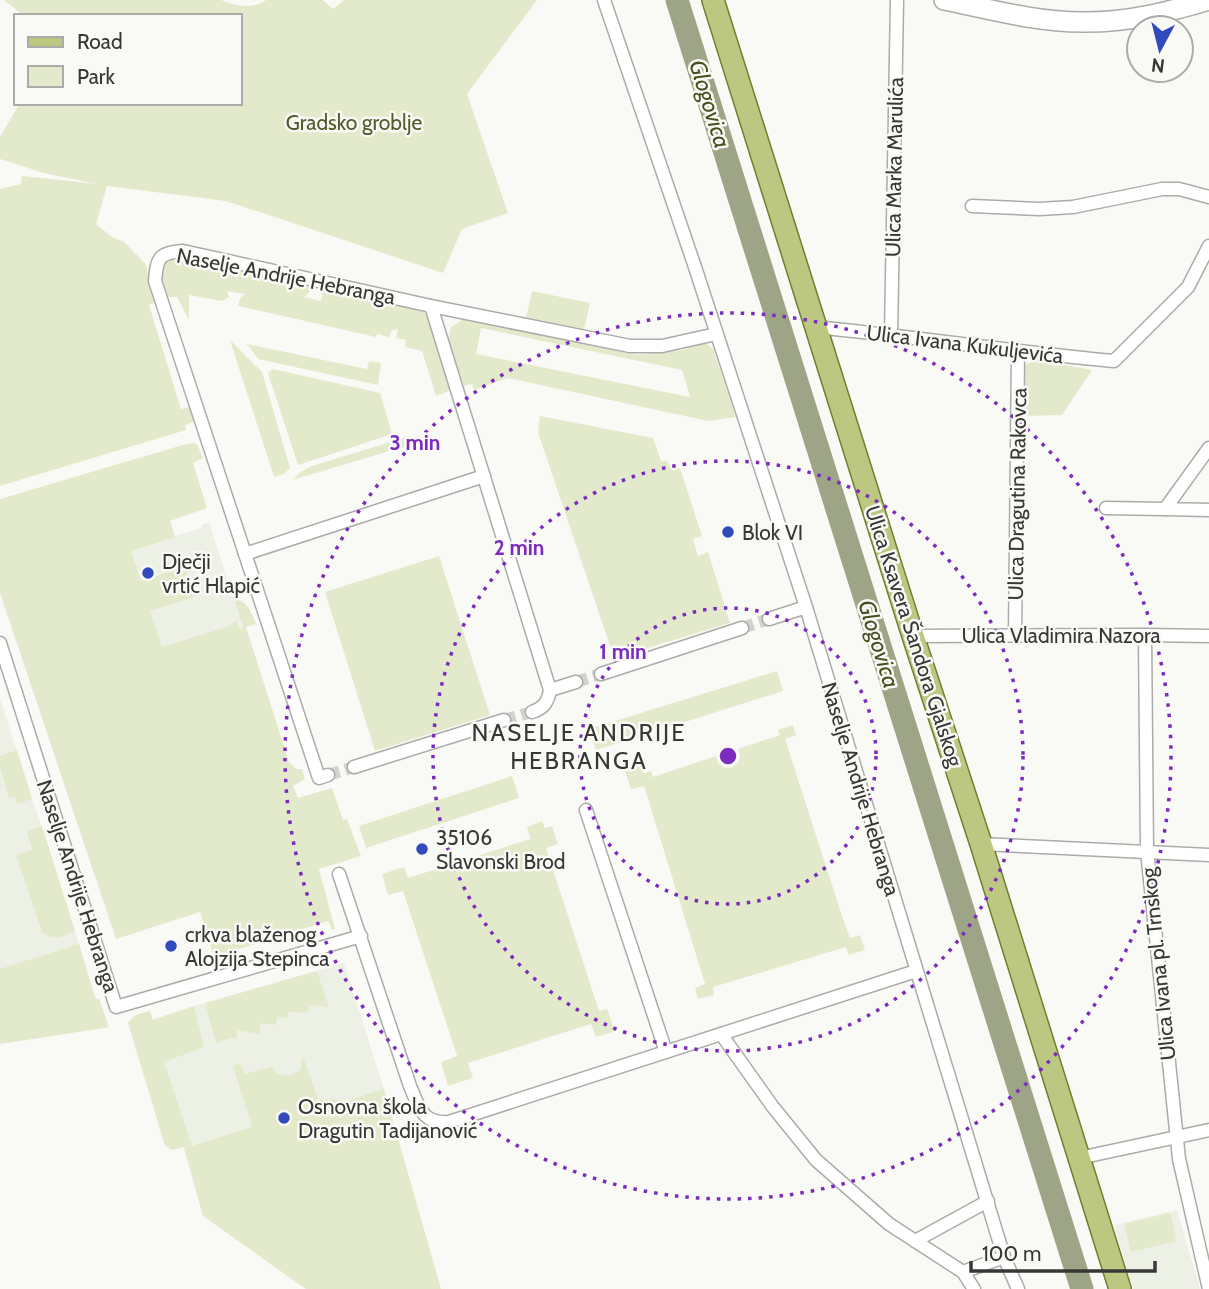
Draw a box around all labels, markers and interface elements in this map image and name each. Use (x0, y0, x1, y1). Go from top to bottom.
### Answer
legend (14, 14, 242, 105)
north arrow (1125, 14, 1195, 84)
text: Road (77, 29, 123, 54)
text: N (1150, 53, 1166, 78)
water label: Glogovica (683, 57, 737, 151)
text: Park (77, 64, 115, 89)
street label: Ulica Marka Marulića (880, 77, 908, 257)
park label: Gradsko groblje (286, 110, 422, 136)
street label: Naselje Andrije Hebranga (174, 243, 397, 310)
street label: Ulica Ivana Kukuljevića (865, 320, 1065, 369)
street label: Ulica Dragutina Rakovca (1003, 387, 1031, 601)
text: 3 min (390, 430, 440, 455)
street label: Ulica Ksavera Šandora Gjalskog (859, 502, 968, 770)
place label: Blok VI (742, 520, 803, 545)
marker: Blok VI (720, 524, 736, 540)
text: 2 min (494, 535, 544, 560)
place label: Dječji vrtić Hlapić (162, 549, 260, 598)
marker: Dječji vrtić Hlapić (140, 565, 156, 581)
water label: Glogovica (852, 597, 906, 691)
street label: Ulica Vladimira Nazora (961, 623, 1161, 648)
text: 1 min (599, 639, 647, 664)
street label: Naselje Andrije Hebranga (816, 679, 905, 899)
district label: NASELJE ANDRIJE HEBRANGA (472, 718, 686, 775)
centre of rings (716, 744, 740, 768)
street label: Naselje Andrije Hebranga (31, 777, 124, 996)
place label: 35106 Slavonski Brod (436, 825, 566, 874)
marker: 35106 Slavonski Brod (414, 841, 430, 857)
street label: Ulica Ivana pl. Trnskog (1135, 866, 1181, 1062)
place label: crkva blaženog Alojzija Stepinca (185, 922, 329, 972)
marker: crkva blaženog Alojzija Stepinca (163, 938, 179, 954)
place label: Osnovna škola Dragutin Tadijanović (298, 1094, 477, 1144)
marker: Osnovna škola Dragutin Tadijanović (276, 1110, 292, 1126)
scale bar (971, 1230, 1155, 1274)
text: 100 m (982, 1241, 1041, 1266)

